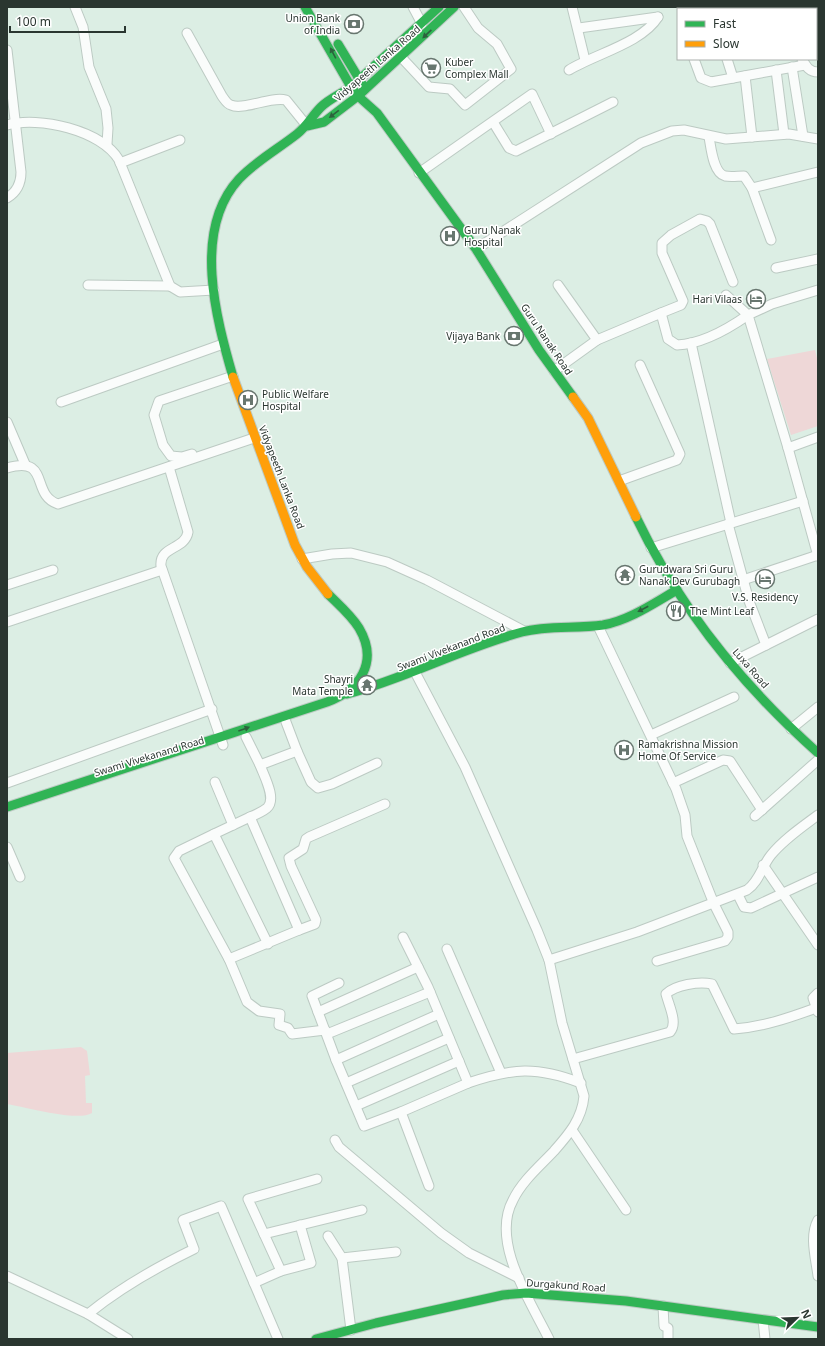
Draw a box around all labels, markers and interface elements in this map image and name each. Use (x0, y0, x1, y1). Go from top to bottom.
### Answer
scale bar (10, 8, 125, 34)
legend (677, 8, 817, 60)
place label: Union Bank of India (285, 11, 341, 37)
text: 100 m (16, 13, 51, 30)
bank icon: Union Bank of India (343, 13, 365, 35)
text: Fast (713, 15, 737, 32)
street label: Vidyapeeth Lanka Road (331, 22, 423, 104)
one-way arrow (421, 30, 432, 39)
text: Slow (713, 35, 740, 52)
one-way arrow (329, 47, 336, 59)
place label: Kuber Complex Mall (445, 55, 509, 81)
supermarket icon: Kuber Complex Mall (420, 57, 442, 79)
one-way arrow (329, 110, 340, 118)
place label: Guru Nanak Hospital (464, 223, 521, 249)
hospital icon: Guru Nanak Hospital (439, 225, 461, 247)
hotel icon: Hari Vilaas (745, 288, 767, 310)
place label: Hari Vilaas (693, 292, 742, 306)
street label: Guru Nanak Road (518, 301, 576, 377)
bank icon: Vijaya Bank (503, 325, 525, 347)
place label: Vijaya Bank (446, 329, 501, 343)
place label: Public Welfare Hospital (262, 387, 329, 413)
hospital icon: Public Welfare Hospital (237, 389, 259, 411)
street label: Vidyapeeth Lanka Road (256, 423, 308, 531)
place label: Gurudwara Sri Guru Nanak Dev Gurubagh (639, 562, 740, 588)
temple icon: Gurudwara Sri Guru Nanak Dev Gurubagh (614, 564, 636, 586)
hotel icon: V.S. Residency (754, 568, 776, 590)
place label: V.S. Residency (732, 590, 799, 604)
restaurant icon: The Mint Leaf (665, 600, 687, 622)
place label: The Mint Leaf (690, 604, 755, 618)
one-way arrow (637, 605, 648, 612)
street label: Swami Vivekanand Road (395, 620, 507, 674)
street label: Luxa Road (730, 645, 772, 691)
place label: Shayri Mata Temple (292, 672, 353, 698)
temple icon: Shayri Mata Temple (356, 674, 378, 696)
one-way arrow (238, 726, 250, 732)
street label: Swami Vivekanand Road (92, 733, 206, 779)
place label: Ramakrishna Mission Home Of Service (638, 737, 738, 763)
hospital icon: Ramakrishna Mission Home Of Service (613, 739, 635, 761)
street label: Durgakund Road (526, 1275, 606, 1295)
north arrow (777, 1298, 817, 1338)
text: N (798, 1307, 815, 1321)

